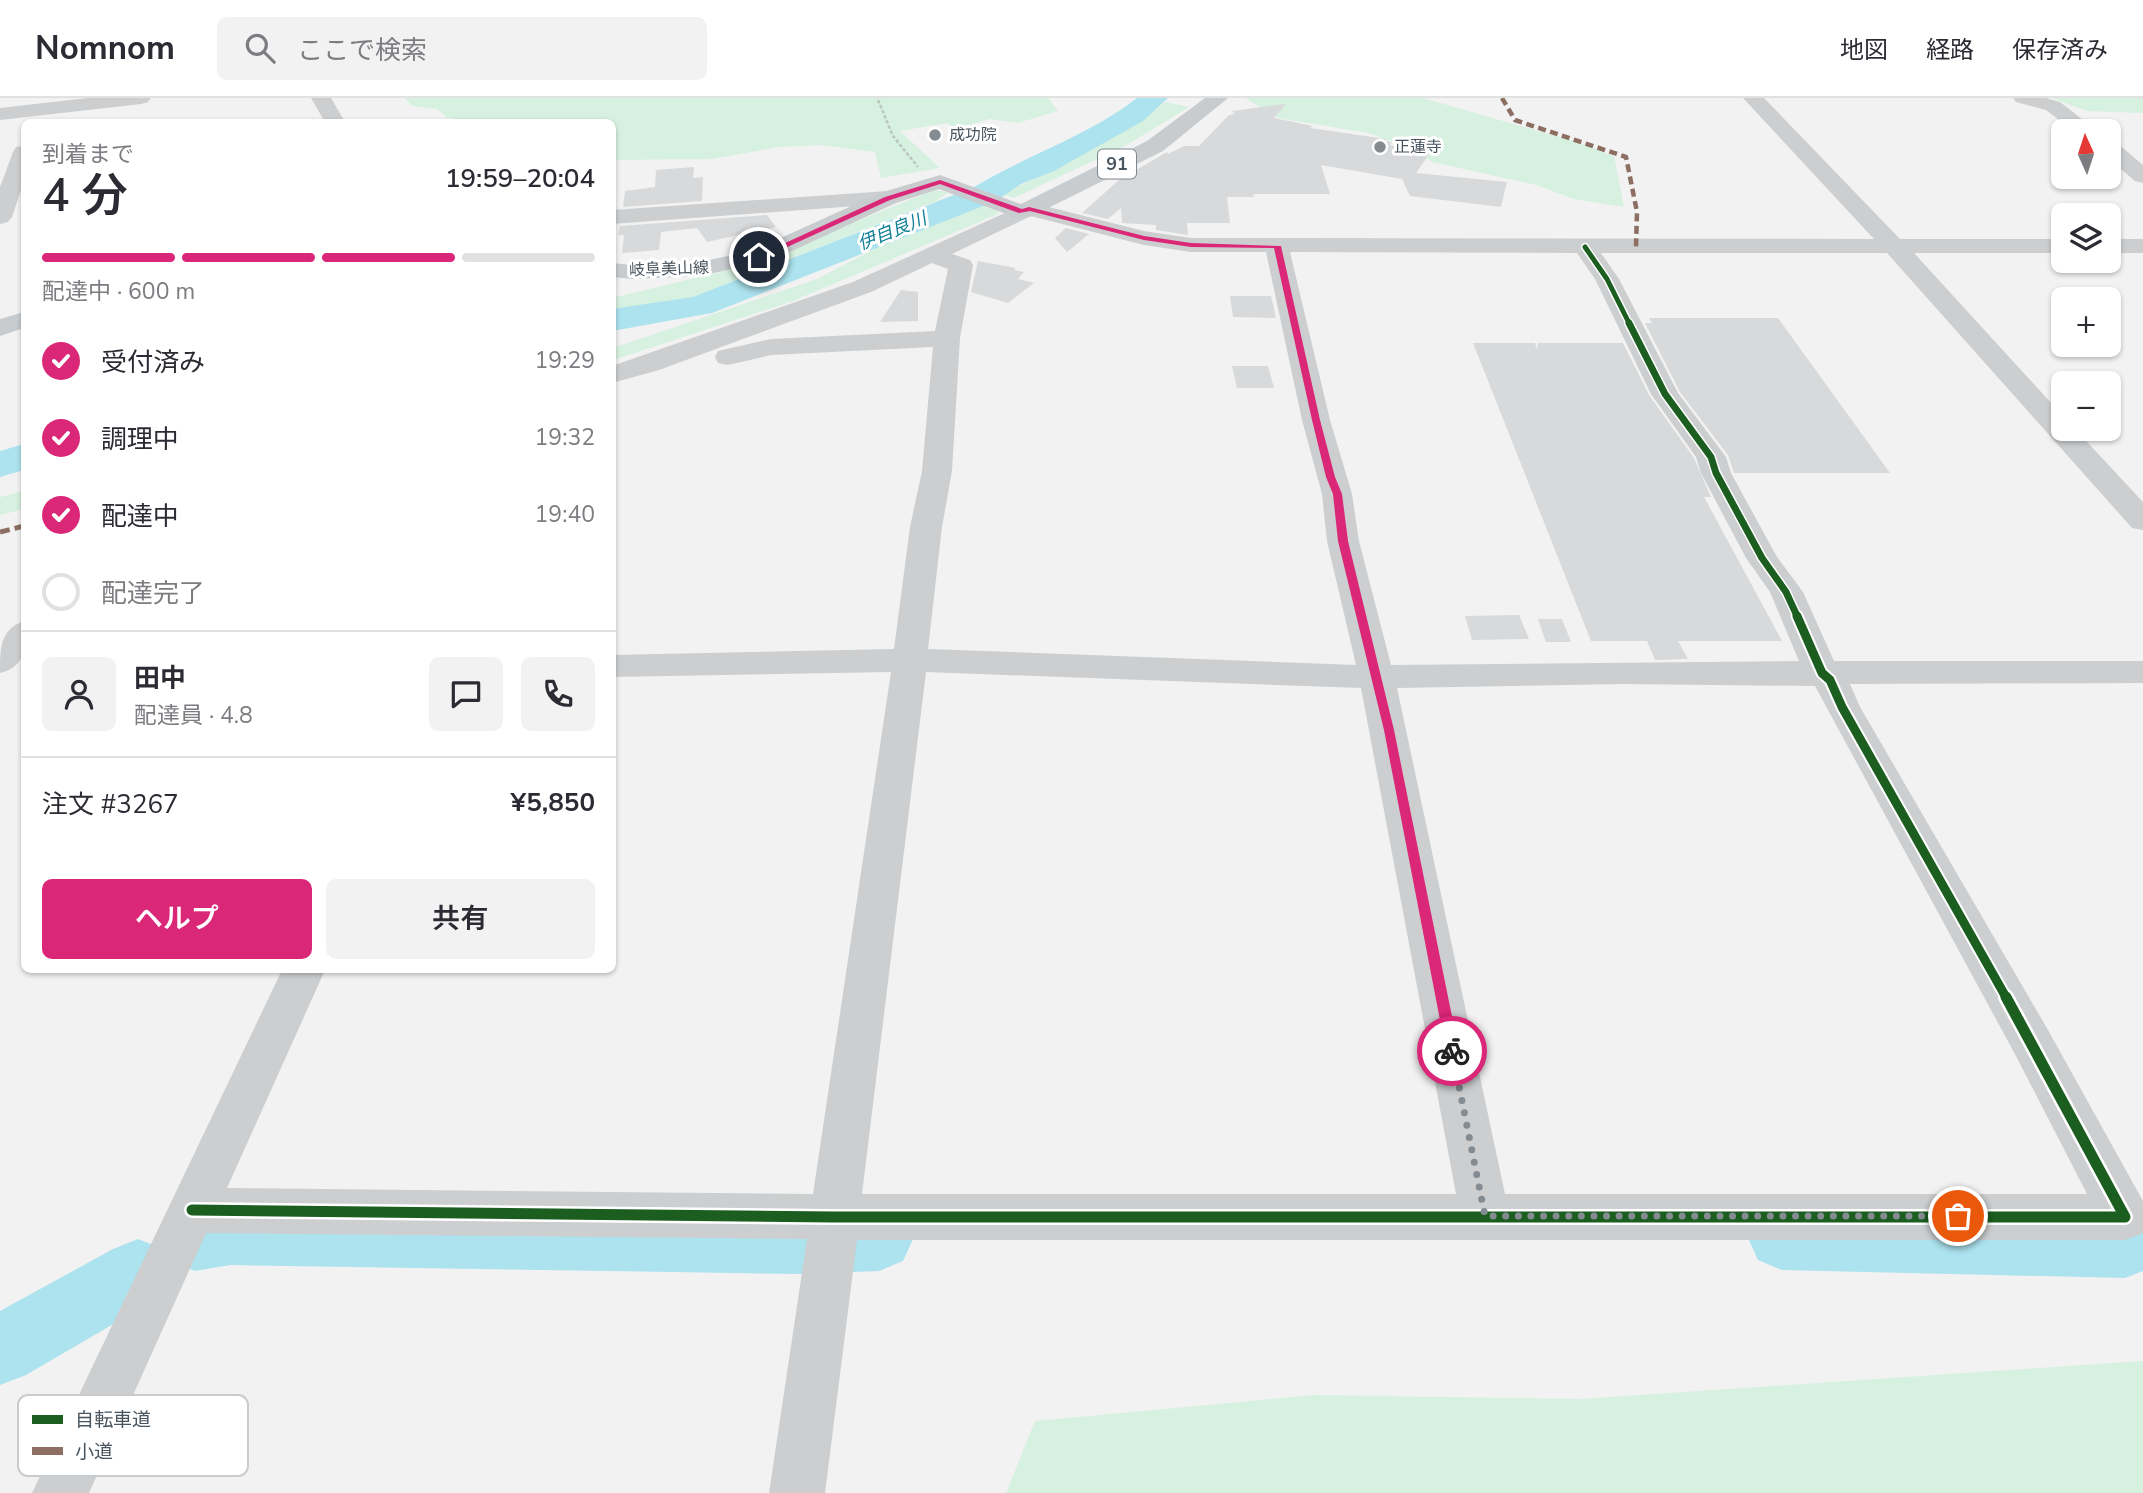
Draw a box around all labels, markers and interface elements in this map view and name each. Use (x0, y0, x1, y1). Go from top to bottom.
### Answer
search box (217, 17, 707, 80)
text: Nomnom (35, 26, 175, 71)
icon: search (241, 29, 279, 67)
text: ここで検索 (297, 33, 427, 68)
text: 地図 (1840, 34, 1888, 66)
text: 経路 (1926, 34, 1974, 66)
text: 保存済み (2012, 34, 2108, 66)
north arrow (2051, 119, 2121, 189)
map controls (2051, 119, 2121, 441)
place label: 成功院 (949, 124, 997, 146)
marker: 成功院 (927, 127, 943, 143)
place label: 正蓮寺 (1394, 136, 1442, 158)
text: 到着まで (42, 139, 134, 170)
marker: 正蓮寺 (1372, 139, 1388, 155)
road number: 91 (1098, 150, 1136, 178)
text: 19:59–20:04 (445, 161, 595, 196)
text: 4 分 (42, 164, 128, 227)
button: layers (2051, 203, 2121, 273)
water label: 伊自良川 (854, 206, 932, 256)
pin (729, 227, 789, 287)
icon: home (740, 238, 778, 276)
street label: 岐阜美山線 (629, 257, 709, 281)
text: 配達中 · 600 m (42, 276, 195, 307)
button: + (2051, 287, 2121, 357)
icon: check (42, 342, 80, 380)
text: 受付済み (101, 345, 205, 380)
text: 19:29 (535, 345, 595, 376)
button: − (2051, 371, 2121, 441)
icon: check (42, 419, 80, 457)
text: 調理中 (101, 422, 179, 457)
text: 19:32 (535, 422, 595, 453)
icon: check (42, 496, 80, 534)
text: 配達中 (101, 499, 179, 534)
text: 19:40 (535, 499, 595, 530)
text: 配達完了 (101, 576, 205, 611)
button: person (42, 657, 116, 731)
button: chat (429, 657, 503, 731)
button: phone (521, 657, 595, 731)
text: 田中 (134, 661, 186, 696)
text: 配達員 · 4.8 (134, 700, 253, 731)
text: ¥5,850 (511, 785, 595, 820)
text: 注文 #3267 (42, 787, 179, 822)
button: ヘルプ (42, 879, 312, 959)
button: 共有 (326, 879, 595, 959)
courier (1417, 1016, 1487, 1086)
icon: bike (1433, 1032, 1471, 1070)
pin (1928, 1186, 1988, 1246)
icon: bag (1939, 1197, 1977, 1235)
legend (18, 1395, 248, 1476)
text: 自転車道 (75, 1407, 151, 1433)
text: 小道 (75, 1439, 113, 1465)

